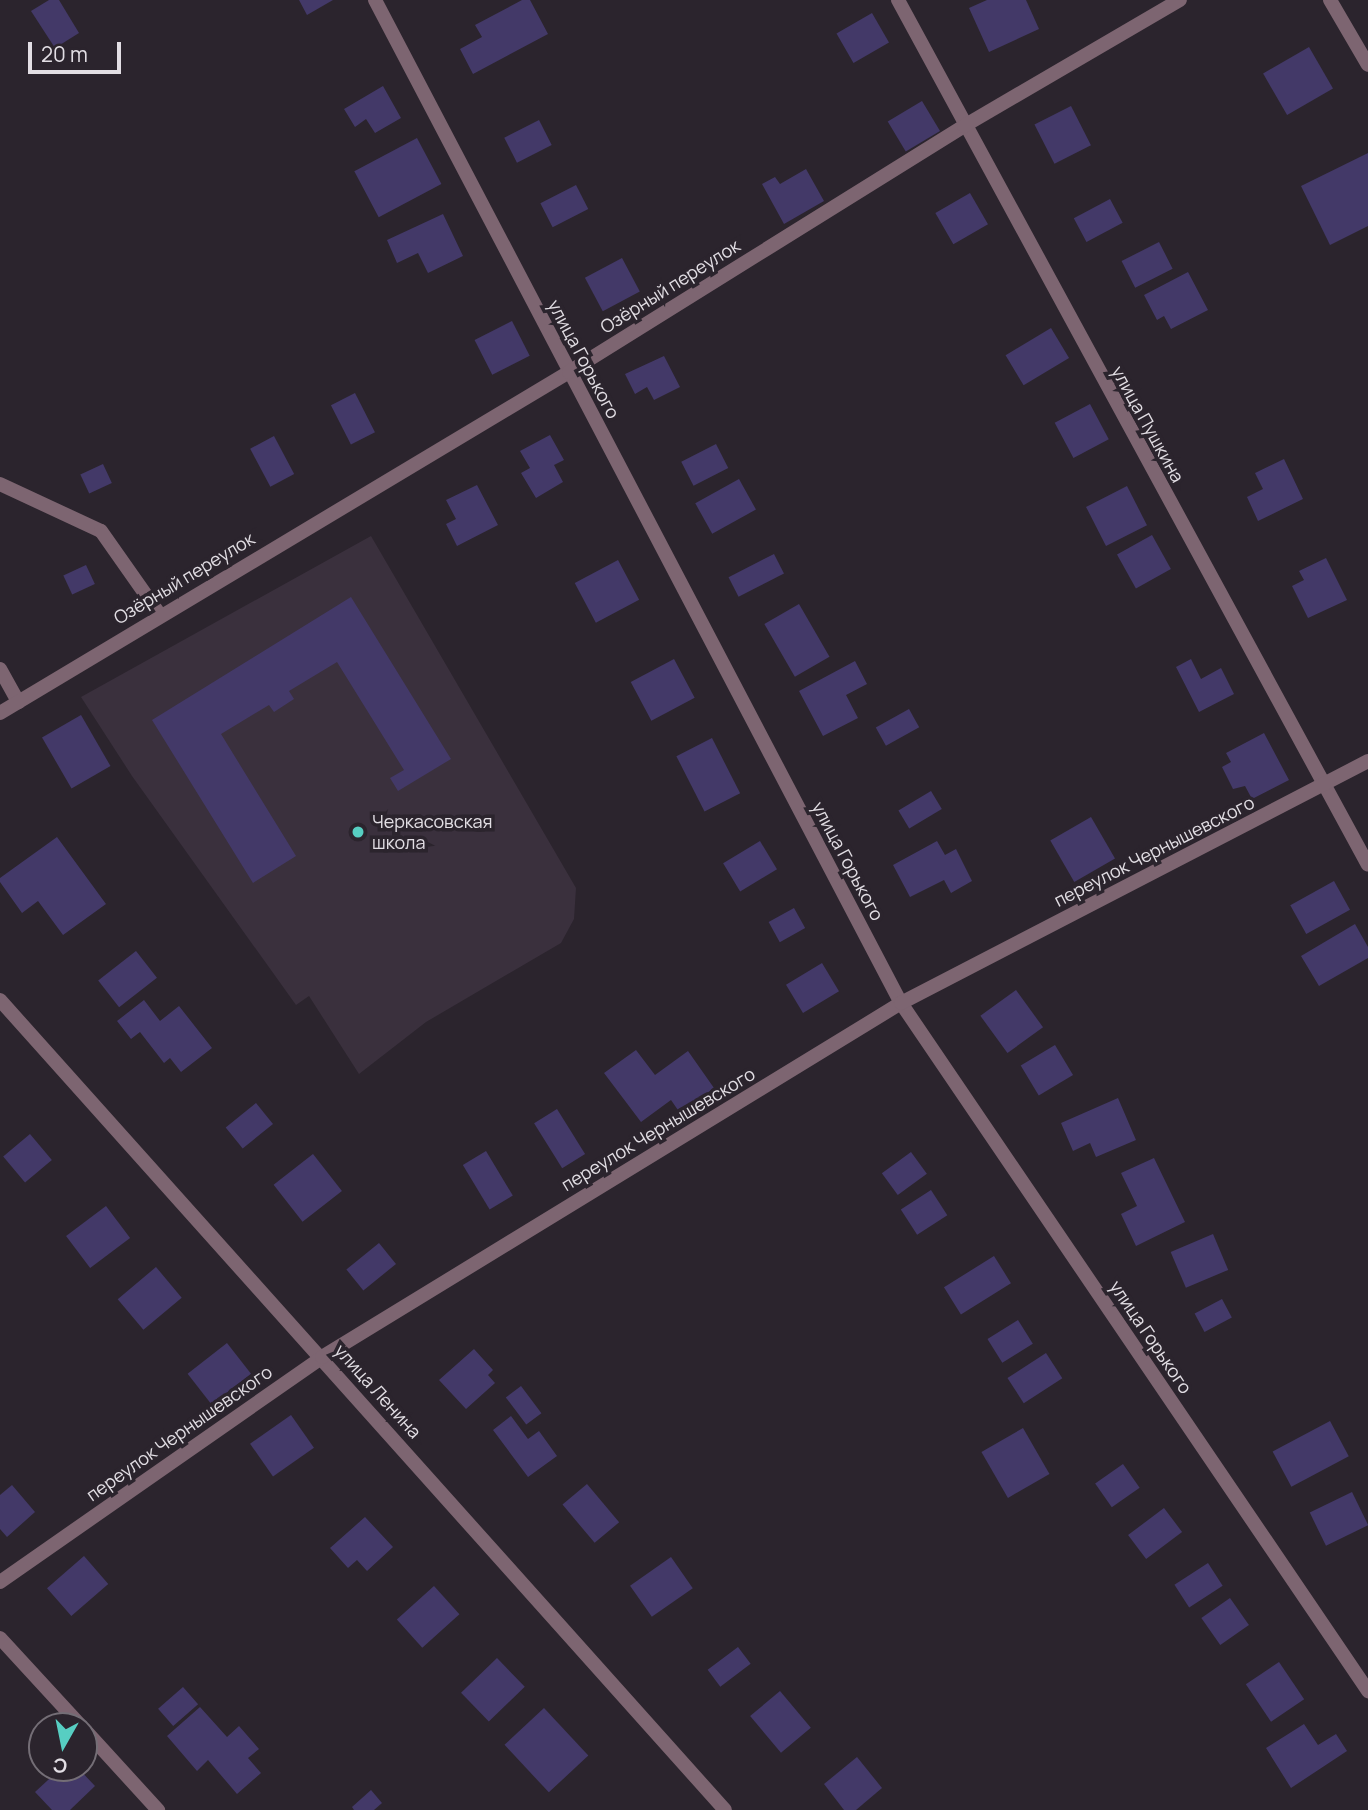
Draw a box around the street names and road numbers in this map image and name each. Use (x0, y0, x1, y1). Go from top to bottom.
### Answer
street label: Озёрный переулок (596, 234, 744, 338)
street label: улица Горького (544, 296, 624, 422)
street label: улица Пушкина (1107, 362, 1189, 486)
street label: Озёрный переулок (110, 527, 258, 629)
street label: переулок Чернышевского (1050, 791, 1258, 911)
street label: улица Горького (808, 798, 888, 924)
street label: переулок Чернышевского (557, 1063, 759, 1195)
street label: улица Горького (1105, 1276, 1197, 1398)
street label: улица Ленина (330, 1340, 426, 1442)
street label: переулок Чернышевского (82, 1361, 276, 1505)

